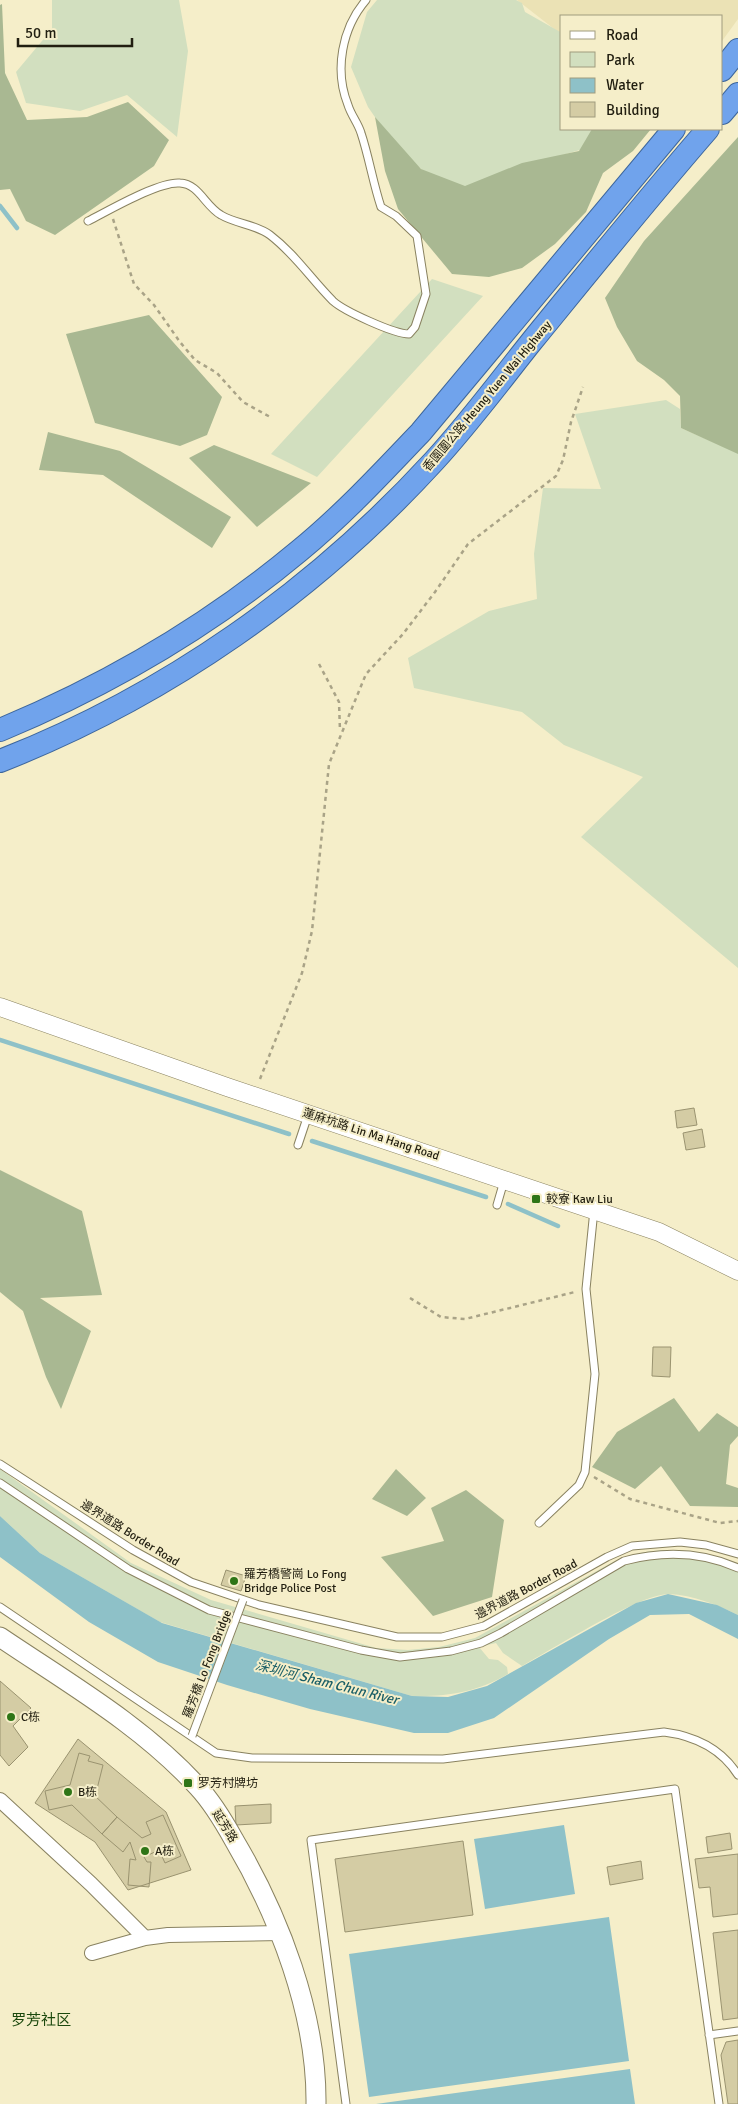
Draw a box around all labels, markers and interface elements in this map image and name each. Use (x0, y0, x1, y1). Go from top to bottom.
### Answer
scale bar (18, 15, 131, 47)
legend (560, 15, 723, 130)
text: 50 m (25, 24, 56, 42)
text: Road (606, 26, 638, 44)
text: Park (606, 51, 635, 69)
text: Water (606, 76, 644, 94)
text: Building (606, 101, 660, 119)
street label: 香園圍公路 Heung Yuen Wai Highway (420, 318, 555, 475)
street label: 蓮麻坑路 Lin Ma Hang Road (301, 1105, 441, 1164)
place label: 較寮 Kaw Liu (546, 1192, 613, 1207)
marker: 較寮 Kaw Liu (530, 1193, 542, 1205)
street label: 邊界道路 Border Road (78, 1497, 182, 1570)
street label: 邊界道路 Border Road (473, 1556, 580, 1623)
place label: 羅芳橋警崗 Lo Fong Bridge Police Post (244, 1567, 347, 1596)
marker: 羅芳橋警崗 Lo Fong Bridge Police Post (228, 1575, 240, 1587)
street label: 羅芳橋 Lo Fong Bridge (180, 1608, 235, 1720)
water label: 深圳河 Sham Chun River (254, 1656, 402, 1709)
place label: C栋 (21, 1710, 40, 1725)
marker: C栋 (5, 1711, 17, 1723)
place label: 罗芳村牌坊 (198, 1776, 258, 1791)
marker: 罗芳村牌坊 (182, 1777, 194, 1789)
place label: B栋 (78, 1785, 97, 1800)
marker: B栋 (62, 1786, 74, 1798)
street label: 延芳路 (209, 1807, 240, 1846)
place label: A栋 (155, 1844, 174, 1859)
marker: A栋 (139, 1845, 151, 1857)
district label: 罗芳社区 (11, 2011, 71, 2029)

